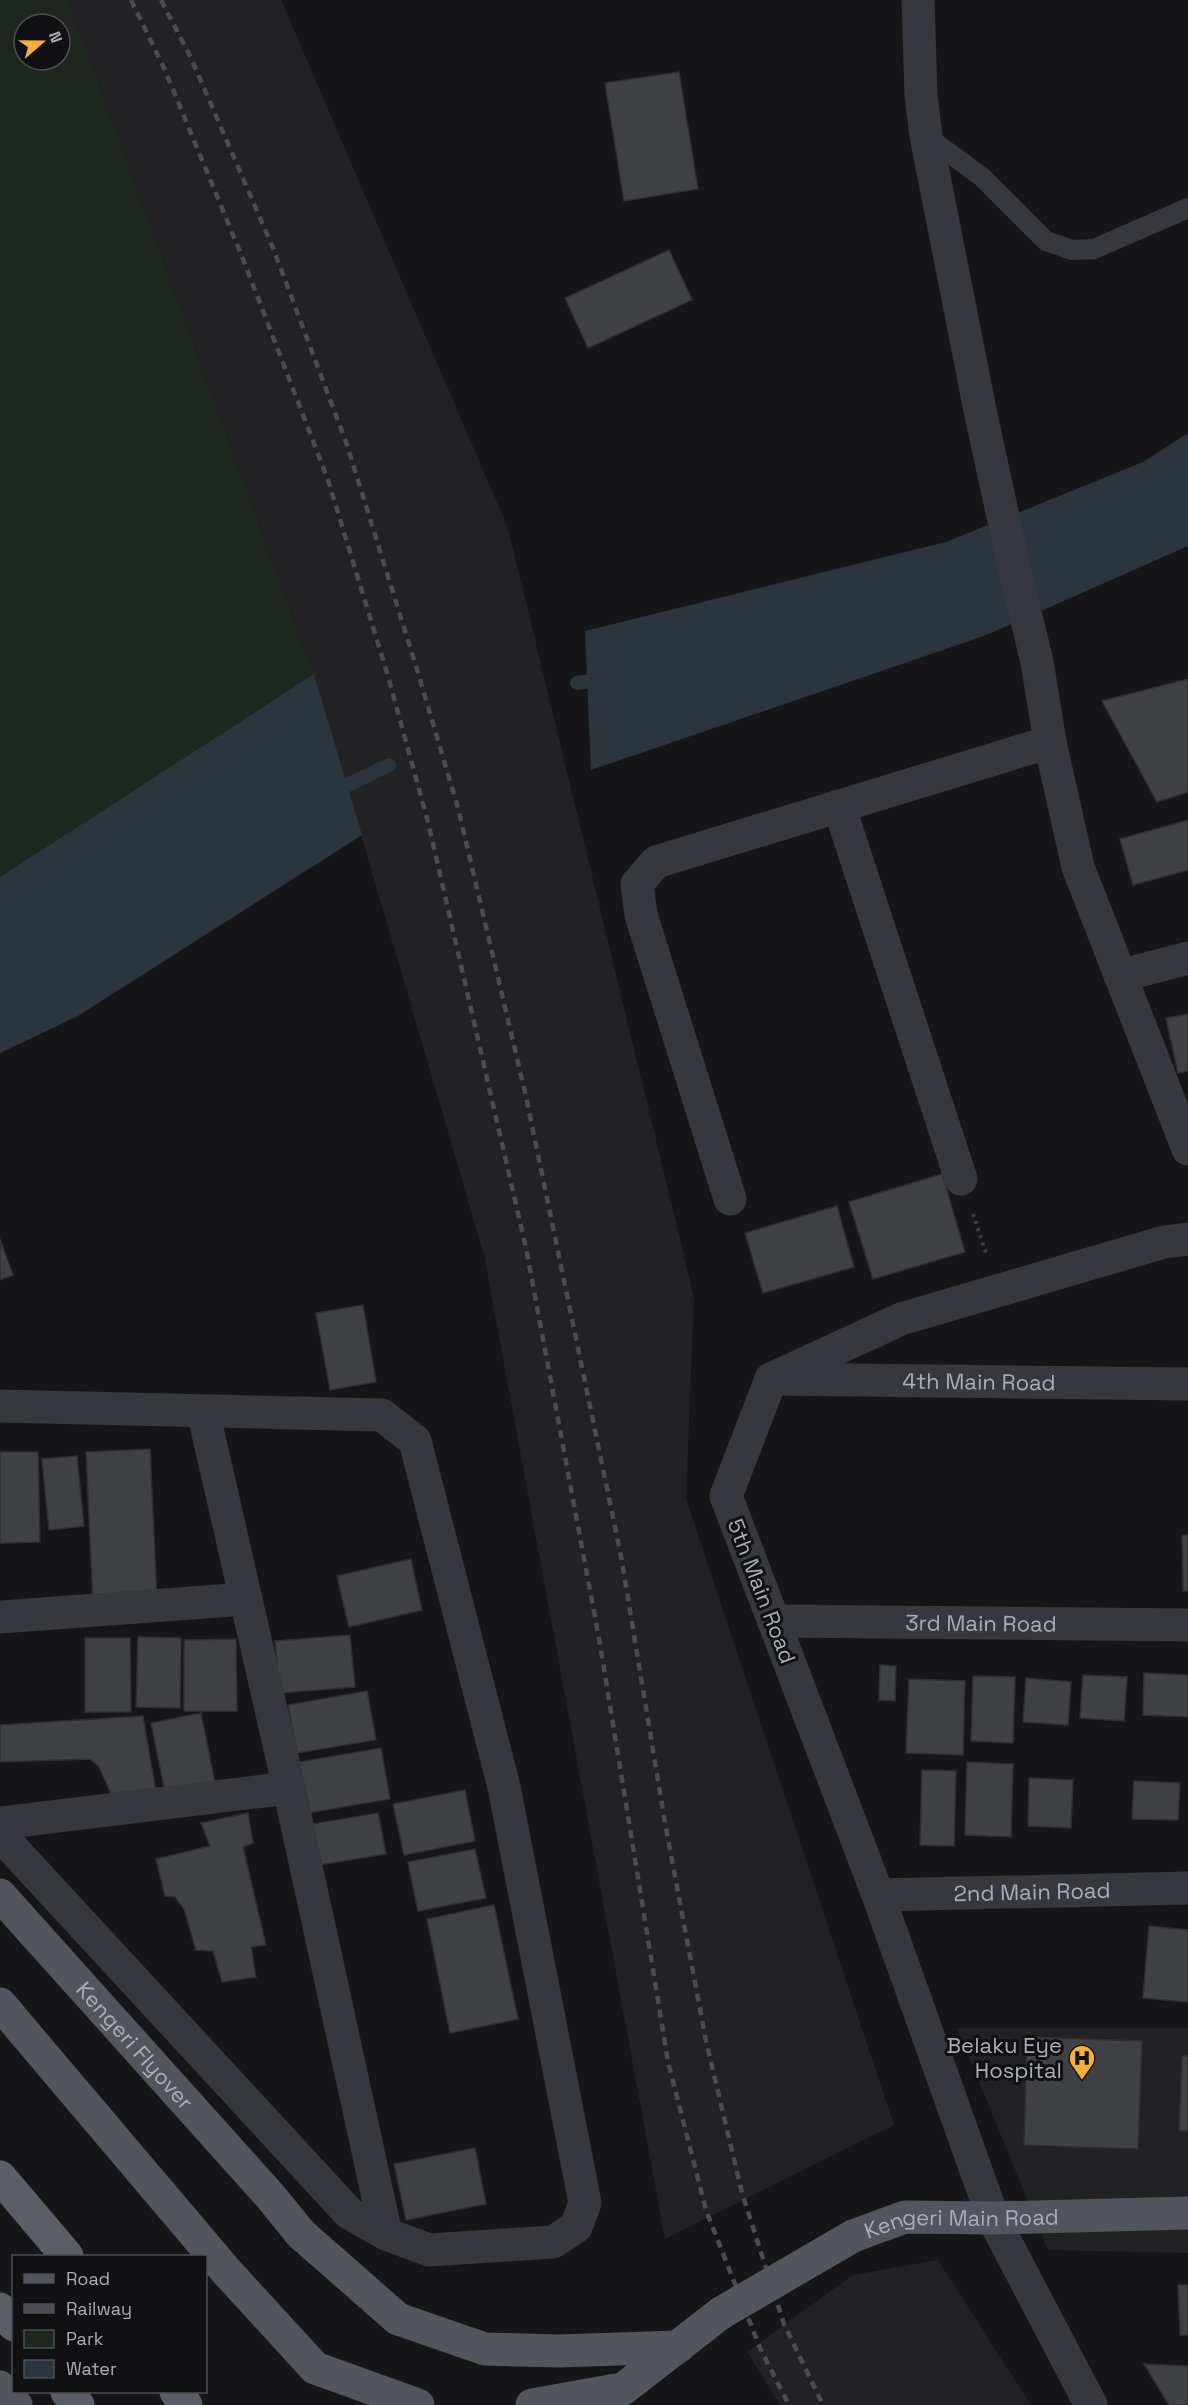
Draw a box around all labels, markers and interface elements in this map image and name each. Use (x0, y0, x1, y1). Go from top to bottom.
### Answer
north arrow (12, 12, 72, 72)
text: N (44, 28, 67, 46)
street label: 4th Main Road (902, 1367, 1056, 1396)
street label: 5th Main Road (722, 1515, 802, 1667)
street label: 3rd Main Road (905, 1608, 1057, 1638)
street label: 2nd Main Road (953, 1876, 1111, 1907)
street label: Kengeri Flyover (70, 1975, 200, 2115)
place label: Belaku Eye Hospital (947, 2031, 1062, 2084)
hospital icon: Belaku Eye Hospital (1067, 2043, 1097, 2081)
street label: Kengeri Main Road (860, 2202, 1059, 2245)
legend (12, 2255, 207, 2393)
text: Road (66, 2267, 110, 2290)
text: Railway (66, 2297, 132, 2320)
text: Park (66, 2327, 104, 2350)
text: Water (66, 2357, 117, 2380)

